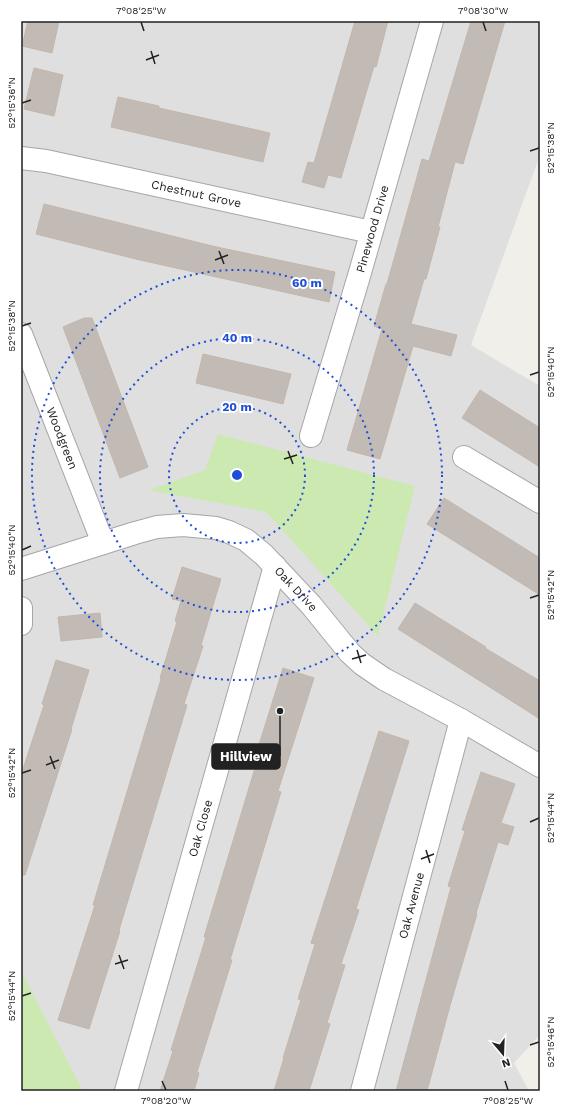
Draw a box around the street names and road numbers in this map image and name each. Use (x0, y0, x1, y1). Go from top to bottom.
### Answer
street label: Chestnut Grove (150, 177, 243, 210)
street label: Pinewood Drive (353, 183, 392, 274)
street label: Woodgreen (43, 405, 80, 471)
street label: Oak Drive (272, 564, 320, 614)
street label: Oak Close (186, 798, 215, 859)
street label: Oak Avenue (396, 871, 427, 940)

